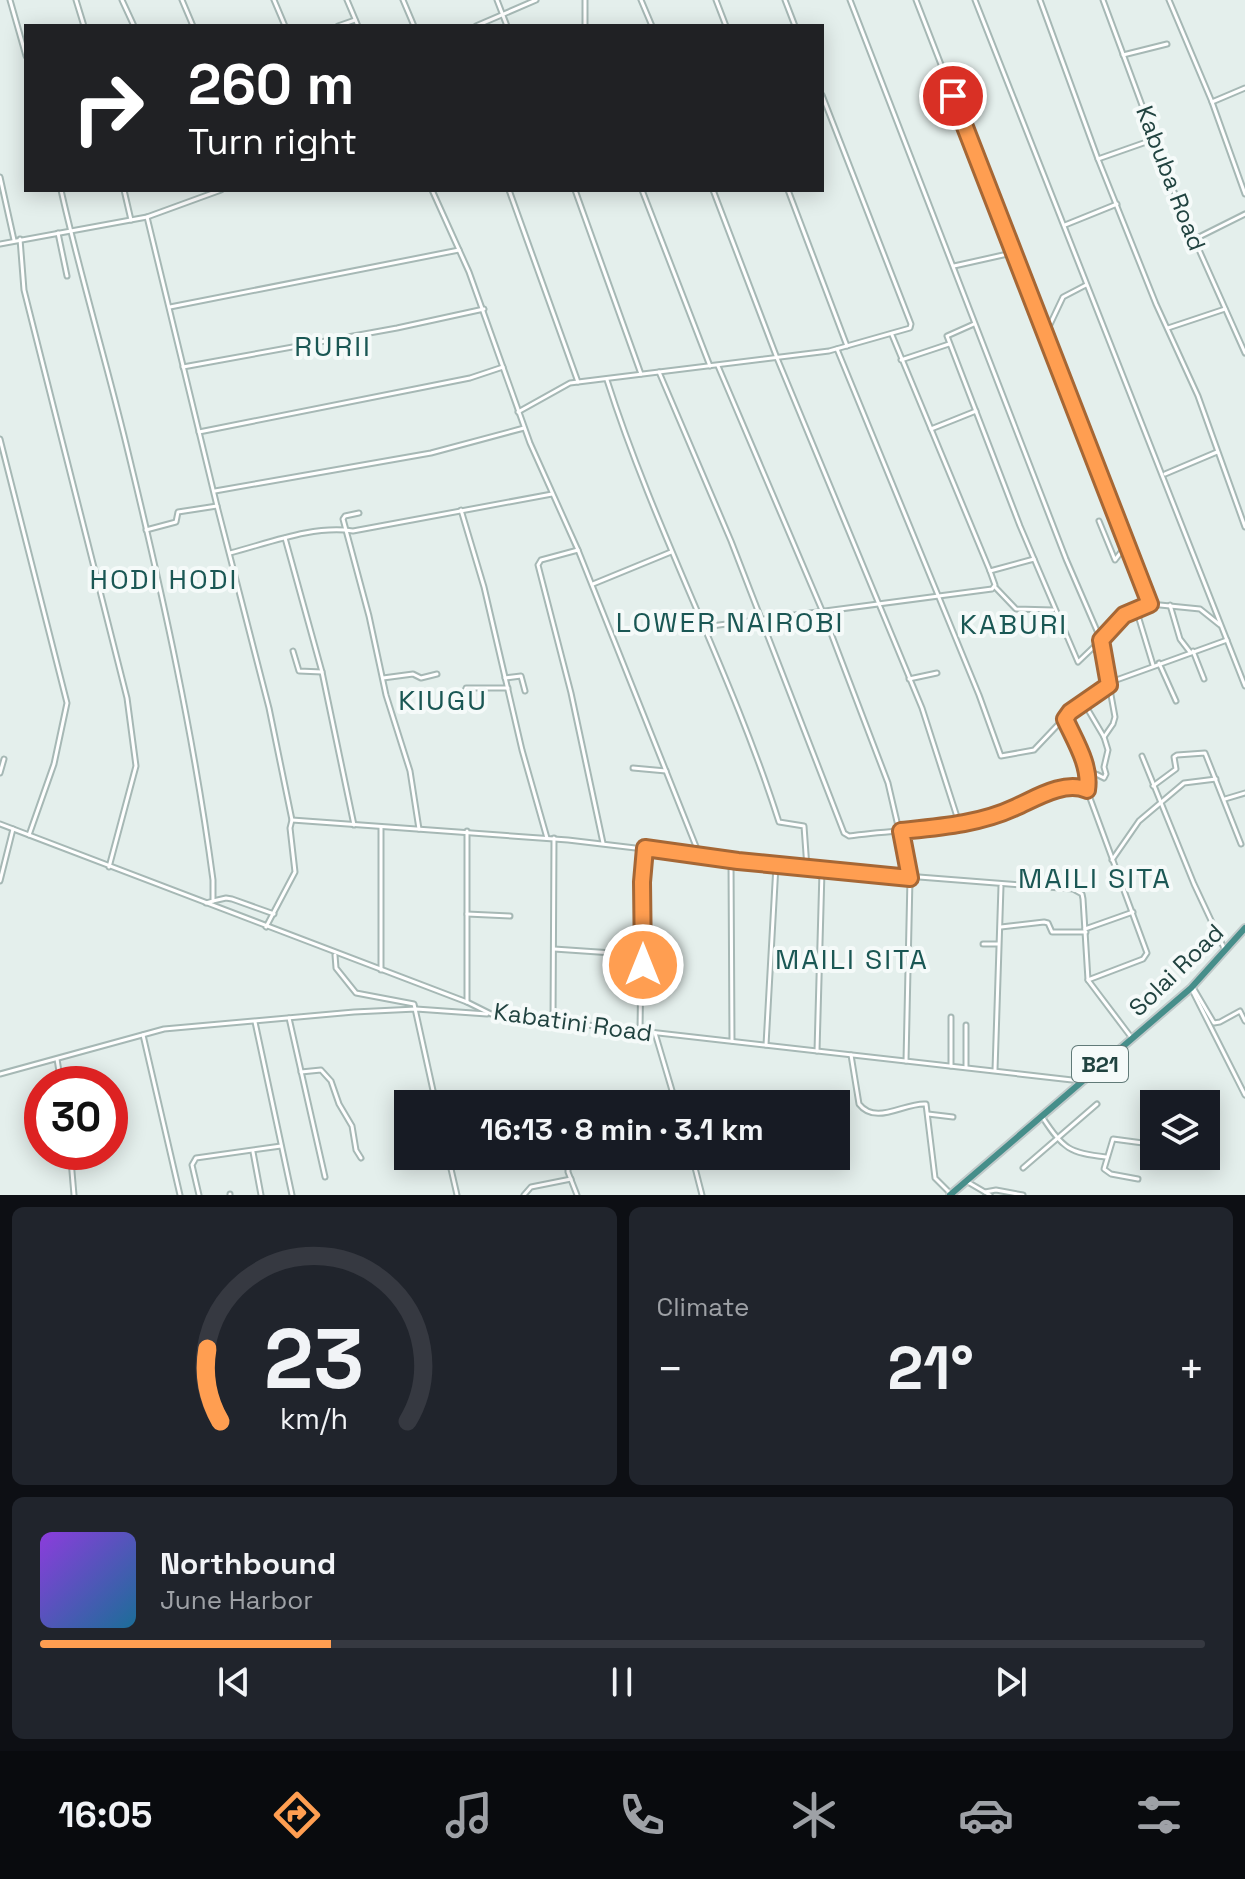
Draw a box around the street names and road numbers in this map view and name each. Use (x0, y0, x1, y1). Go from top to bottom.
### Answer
street label: Kabuba Road (1129, 101, 1213, 255)
street label: Solai Road (1122, 917, 1230, 1023)
street label: Kabatini Road (492, 996, 654, 1048)
road number: B21 (1072, 1046, 1128, 1082)

